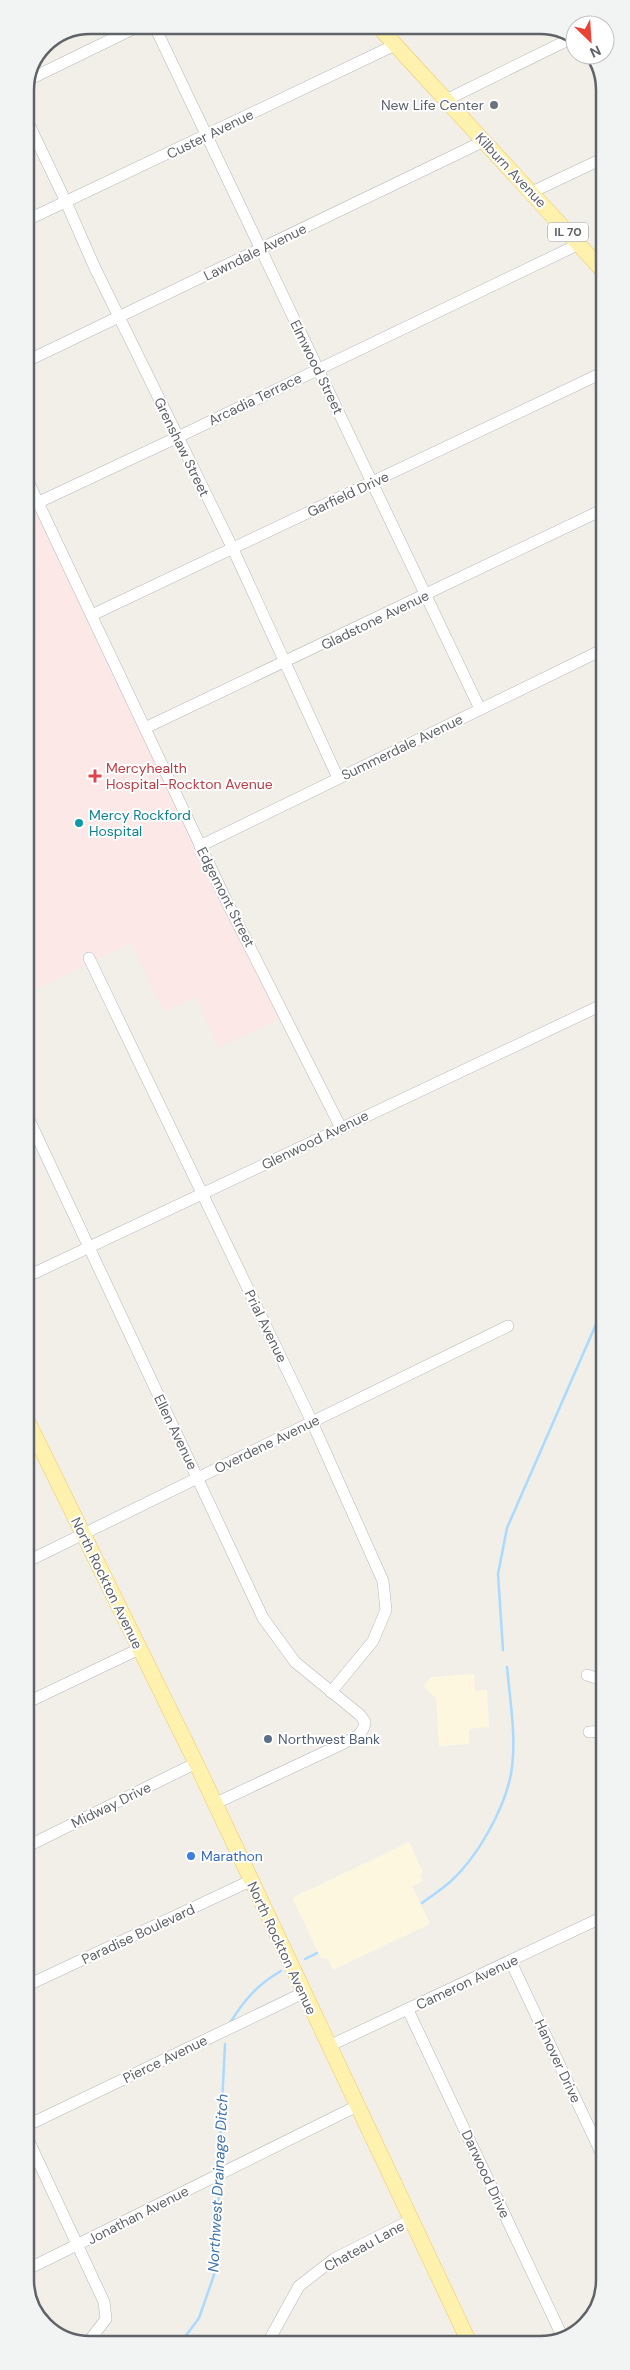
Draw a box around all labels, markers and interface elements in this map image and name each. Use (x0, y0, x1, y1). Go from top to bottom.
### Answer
north arrow (565, 15, 615, 65)
text: N (587, 41, 604, 62)
place label: New Life Center (381, 96, 484, 114)
marker: New Life Center (488, 99, 500, 111)
street label: Custer Avenue (164, 105, 256, 163)
street label: Kilburn Avenue (472, 129, 550, 211)
street label: Lawndale Avenue (201, 219, 309, 285)
road number: IL 70 (548, 222, 588, 242)
street label: Elmwood Street (286, 317, 348, 417)
street label: Arcadia Terrace (205, 369, 305, 429)
street label: Grenshaw Street (150, 394, 214, 500)
street label: Garfield Drive (304, 467, 392, 521)
street label: Gladstone Avenue (318, 586, 432, 654)
street label: Summerdale Avenue (338, 710, 466, 784)
place label: Mercyhealth Hospital–Rockton Avenue (106, 759, 273, 793)
marker: Mercyhealth Hospital–Rockton Avenue (88, 769, 102, 783)
place label: Mercy Rockford Hospital (89, 806, 191, 840)
marker: Mercy Rockford Hospital (73, 817, 85, 829)
street label: Edgemont Street (193, 844, 259, 950)
street label: Glenwood Avenue (259, 1106, 371, 1174)
street label: Prial Avenue (241, 1287, 291, 1365)
street label: Ellen Avenue (150, 1391, 202, 1473)
street label: Overdene Avenue (211, 1411, 323, 1477)
street label: North Rockton Avenue (67, 1514, 147, 1652)
place label: Northwest Bank (278, 1730, 380, 1748)
marker: Northwest Bank (262, 1733, 274, 1745)
street label: Midway Drive (68, 1778, 154, 1832)
place label: Marathon (201, 1847, 263, 1865)
marker: Marathon (185, 1850, 197, 1862)
street label: North Rockton Avenue (243, 1879, 321, 2017)
street label: Paradise Boulevard (78, 1900, 198, 1968)
street label: Cameron Avenue (413, 1950, 521, 2014)
street label: Hanover Drive (531, 2016, 585, 2106)
street label: Pierce Avenue (120, 2031, 210, 2087)
water label: Northwest Drainage Ditch (203, 2093, 233, 2273)
street label: Darwood Drive (458, 2127, 514, 2221)
street label: Jonathan Avenue (84, 2182, 192, 2248)
street label: Chateau Lane (321, 2217, 407, 2275)

